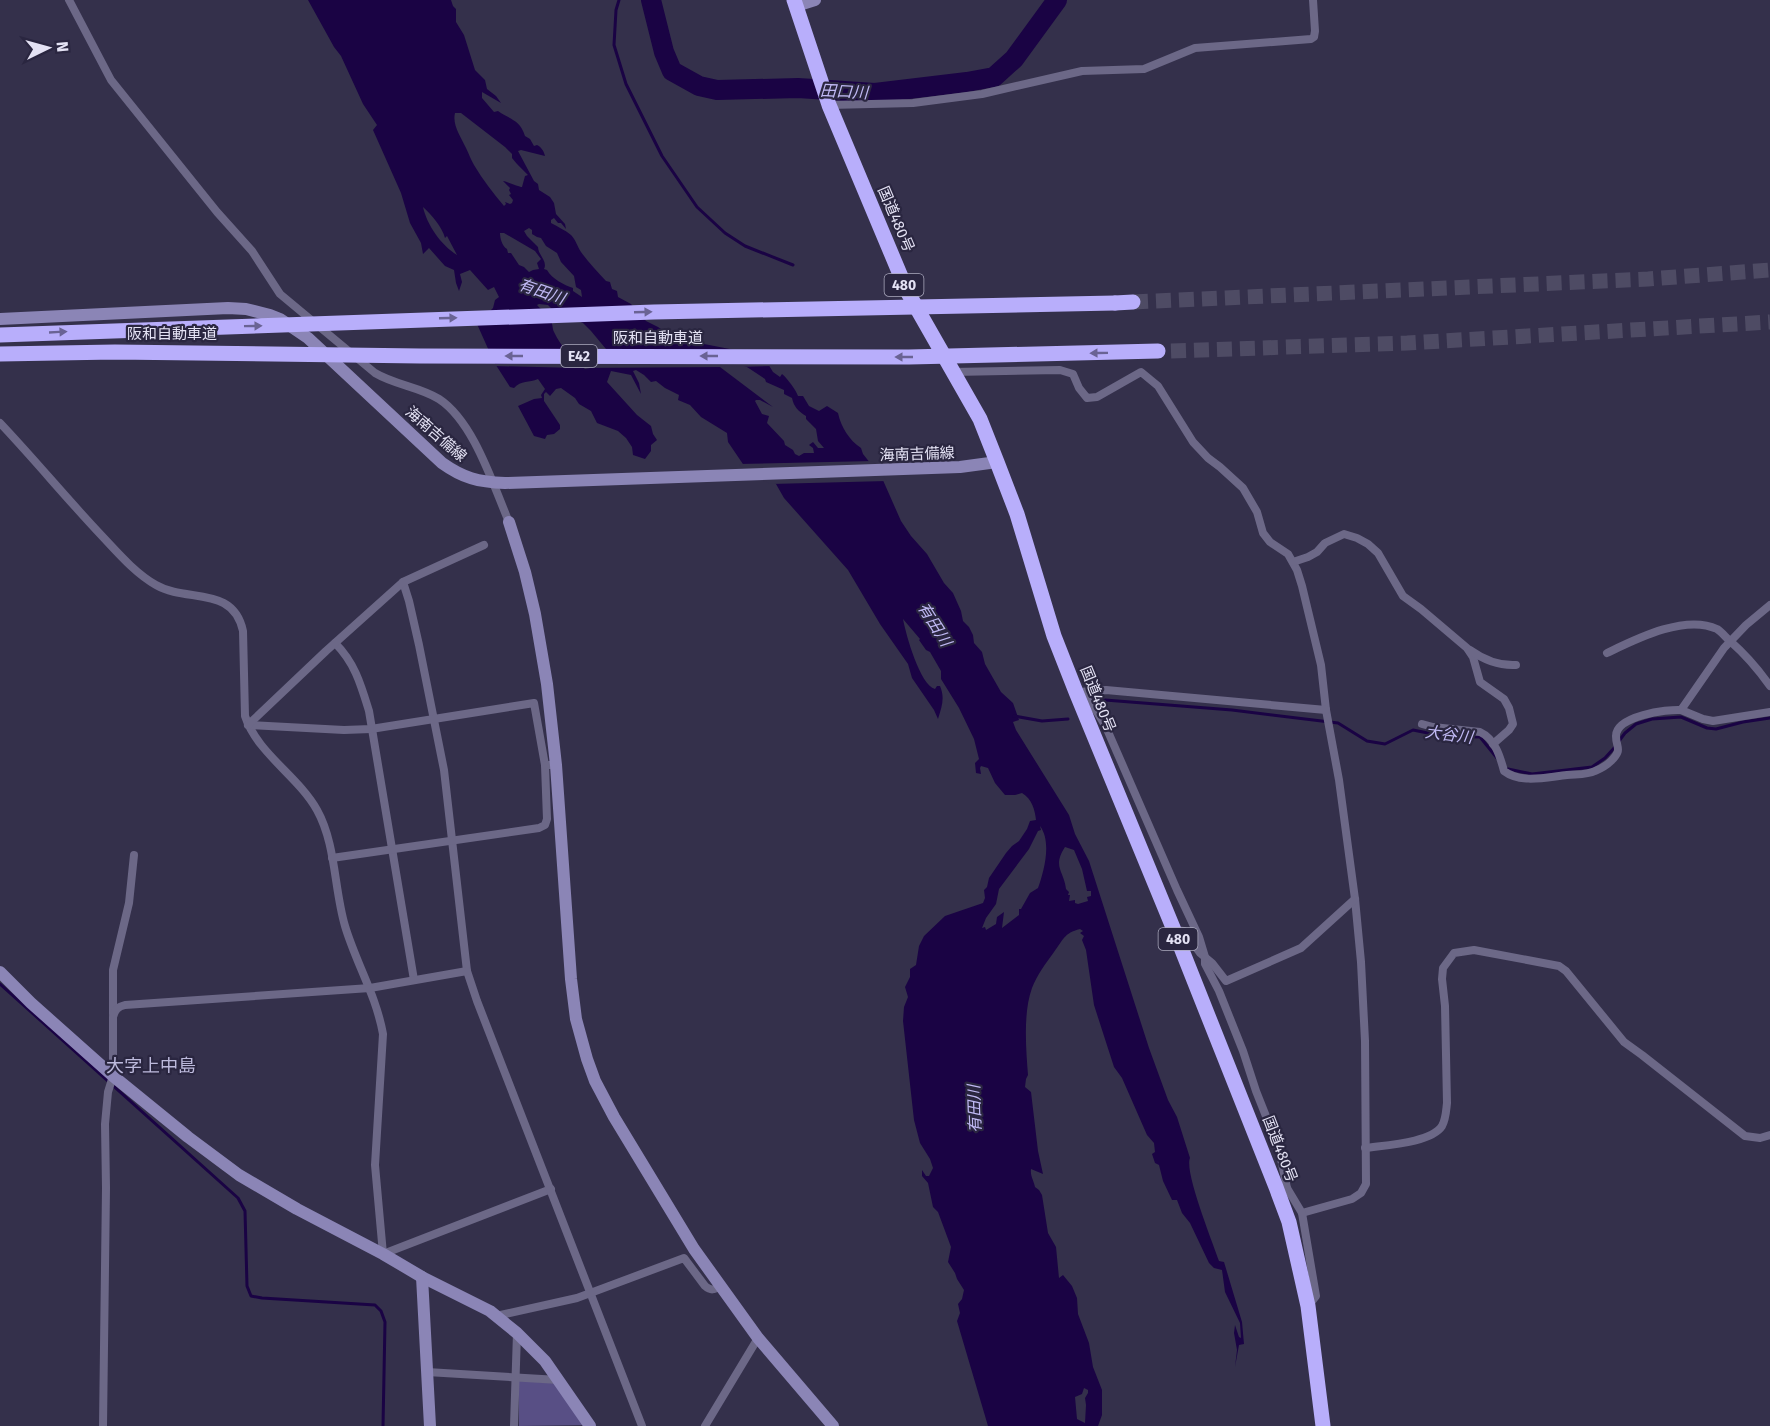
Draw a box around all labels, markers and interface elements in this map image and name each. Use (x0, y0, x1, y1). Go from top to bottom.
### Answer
north arrow (18, 18, 78, 78)
text: N (53, 41, 72, 53)
water label: 田口川 (820, 81, 870, 102)
street label: 国道480号 (874, 183, 918, 255)
road number: 480 (884, 274, 924, 296)
water label: 有田川 (516, 275, 570, 309)
one-way arrow (634, 307, 653, 317)
one-way arrow (439, 314, 458, 323)
one-way arrow (244, 321, 263, 331)
street label: 阪和自動車道 (127, 325, 217, 343)
one-way arrow (49, 328, 68, 337)
street label: 阪和自動車道 (613, 329, 703, 347)
road number: E42 (561, 345, 597, 367)
one-way arrow (1090, 348, 1109, 357)
one-way arrow (505, 351, 524, 361)
one-way arrow (700, 351, 719, 361)
one-way arrow (895, 352, 914, 361)
street label: 海南吉備線 (402, 403, 470, 465)
street label: 海南吉備線 (879, 444, 955, 464)
water label: 有田川 (914, 599, 956, 651)
street label: 国道480号 (1077, 663, 1119, 735)
water label: 大谷川 (1424, 722, 1476, 747)
road number: 480 (1158, 928, 1198, 950)
district label: 大字上中島 (106, 1055, 196, 1077)
water label: 有田川 (964, 1083, 985, 1133)
street label: 国道480号 (1259, 1113, 1301, 1185)

